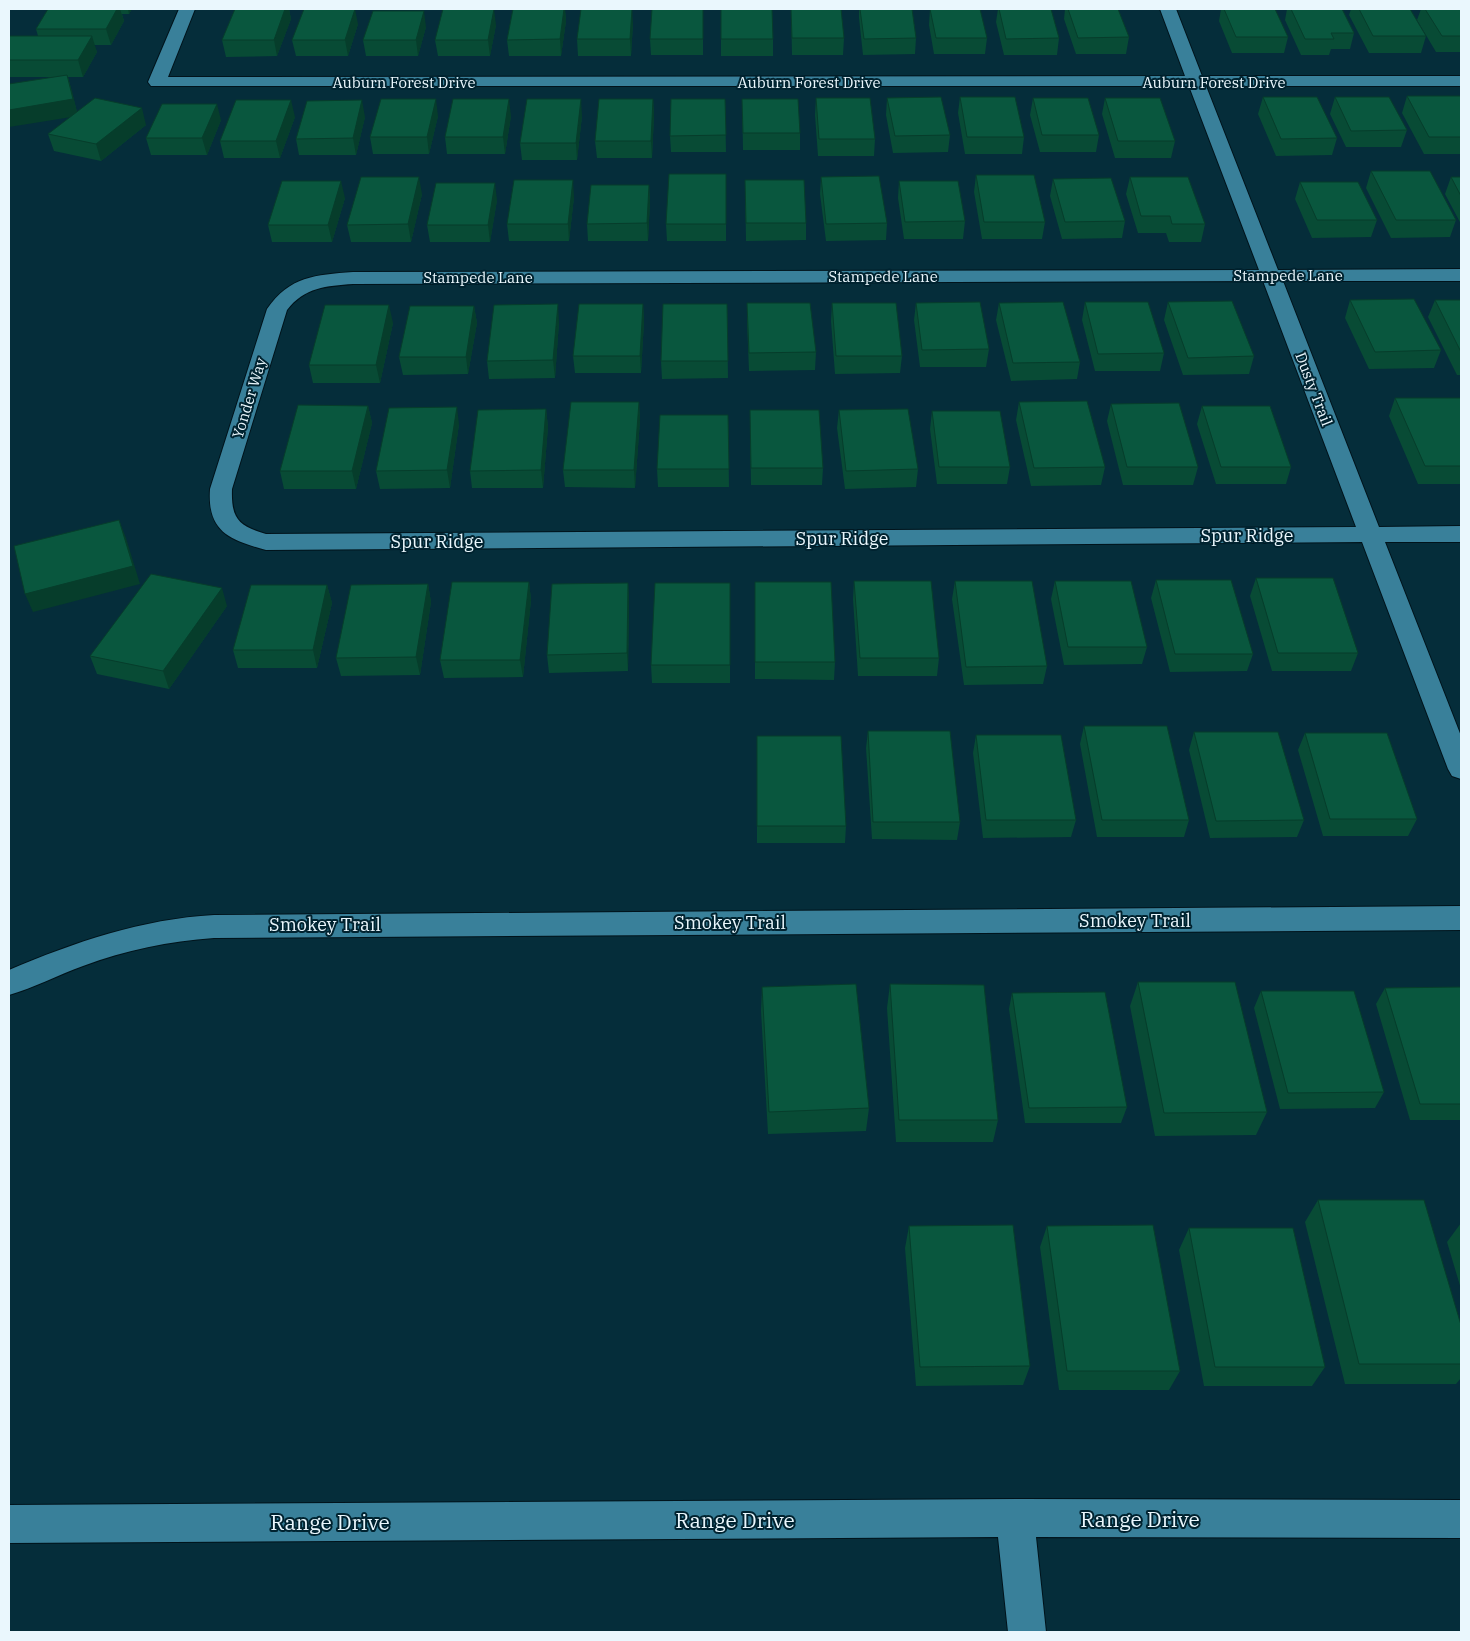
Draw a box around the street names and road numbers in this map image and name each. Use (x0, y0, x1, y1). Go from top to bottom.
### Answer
street label: Auburn Forest Drive (332, 73, 476, 92)
street label: Auburn Forest Drive (737, 73, 881, 92)
street label: Auburn Forest Drive (1142, 73, 1286, 92)
street label: Stampede Lane (1233, 266, 1343, 285)
street label: Stampede Lane (828, 267, 938, 286)
street label: Stampede Lane (423, 268, 533, 287)
street label: Dusty Trail (1291, 349, 1337, 429)
street label: Yonder Way (228, 355, 270, 441)
street label: Spur Ridge (1201, 524, 1293, 547)
street label: Spur Ridge (796, 527, 888, 550)
street label: Spur Ridge (391, 530, 483, 553)
street label: Smokey Trail (1079, 909, 1191, 932)
street label: Smokey Trail (674, 911, 786, 934)
street label: Smokey Trail (269, 913, 381, 936)
street label: Range Drive (1080, 1505, 1200, 1533)
street label: Range Drive (675, 1506, 795, 1534)
street label: Range Drive (270, 1508, 390, 1536)

